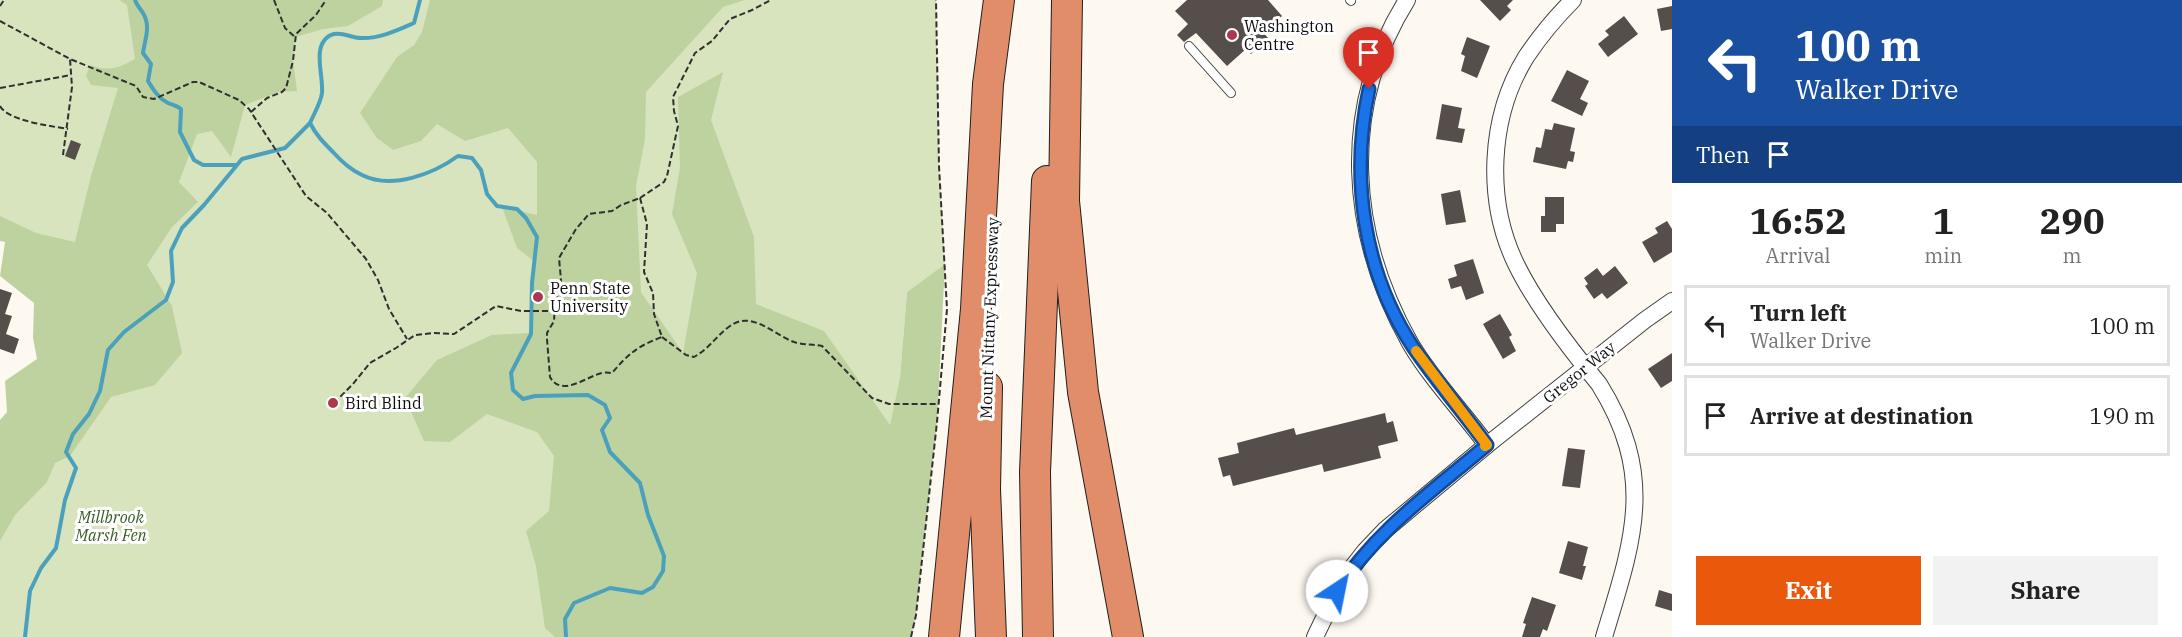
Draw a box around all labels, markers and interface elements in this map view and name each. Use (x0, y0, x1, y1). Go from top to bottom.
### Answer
place label: Washington Centre (1244, 16, 1334, 54)
text: 100 m (1795, 18, 1921, 73)
icon: left (1696, 24, 1774, 102)
pin (1343, 27, 1394, 89)
marker: Washington Centre (1225, 28, 1239, 42)
icon: arrive (1352, 36, 1385, 69)
text: Walker Drive (1795, 71, 1959, 106)
icon: arrive (1762, 138, 1795, 171)
text: Then (1696, 140, 1750, 169)
text: 16:52 (1749, 197, 1847, 244)
text: 1 (1932, 197, 1954, 244)
text: 290 (2040, 197, 2105, 244)
street label: Mount Nittany Expressway (975, 216, 1003, 419)
text: Arrival (1766, 242, 1831, 269)
text: min (1924, 242, 1962, 269)
text: m (2063, 242, 2082, 269)
place label: Penn State University (550, 278, 630, 316)
marker: Penn State University (531, 290, 545, 304)
text: Turn left (1750, 298, 1846, 327)
icon: left (1699, 309, 1732, 342)
text: 100 m (2089, 311, 2155, 340)
text: Walker Drive (1750, 327, 1871, 354)
street label: Gregor Way (1539, 336, 1620, 407)
place label: Bird Blind (345, 393, 422, 413)
marker: Bird Blind (326, 396, 340, 410)
icon: arrive (1699, 399, 1732, 432)
text: Arrive at destination (1750, 401, 1973, 430)
text: 190 m (2089, 401, 2155, 430)
park label: Millbrook Marsh Fen (74, 507, 147, 545)
button: Exit (1696, 556, 1921, 625)
button: Share (1933, 556, 2158, 625)
position arrow (1305, 559, 1369, 623)

